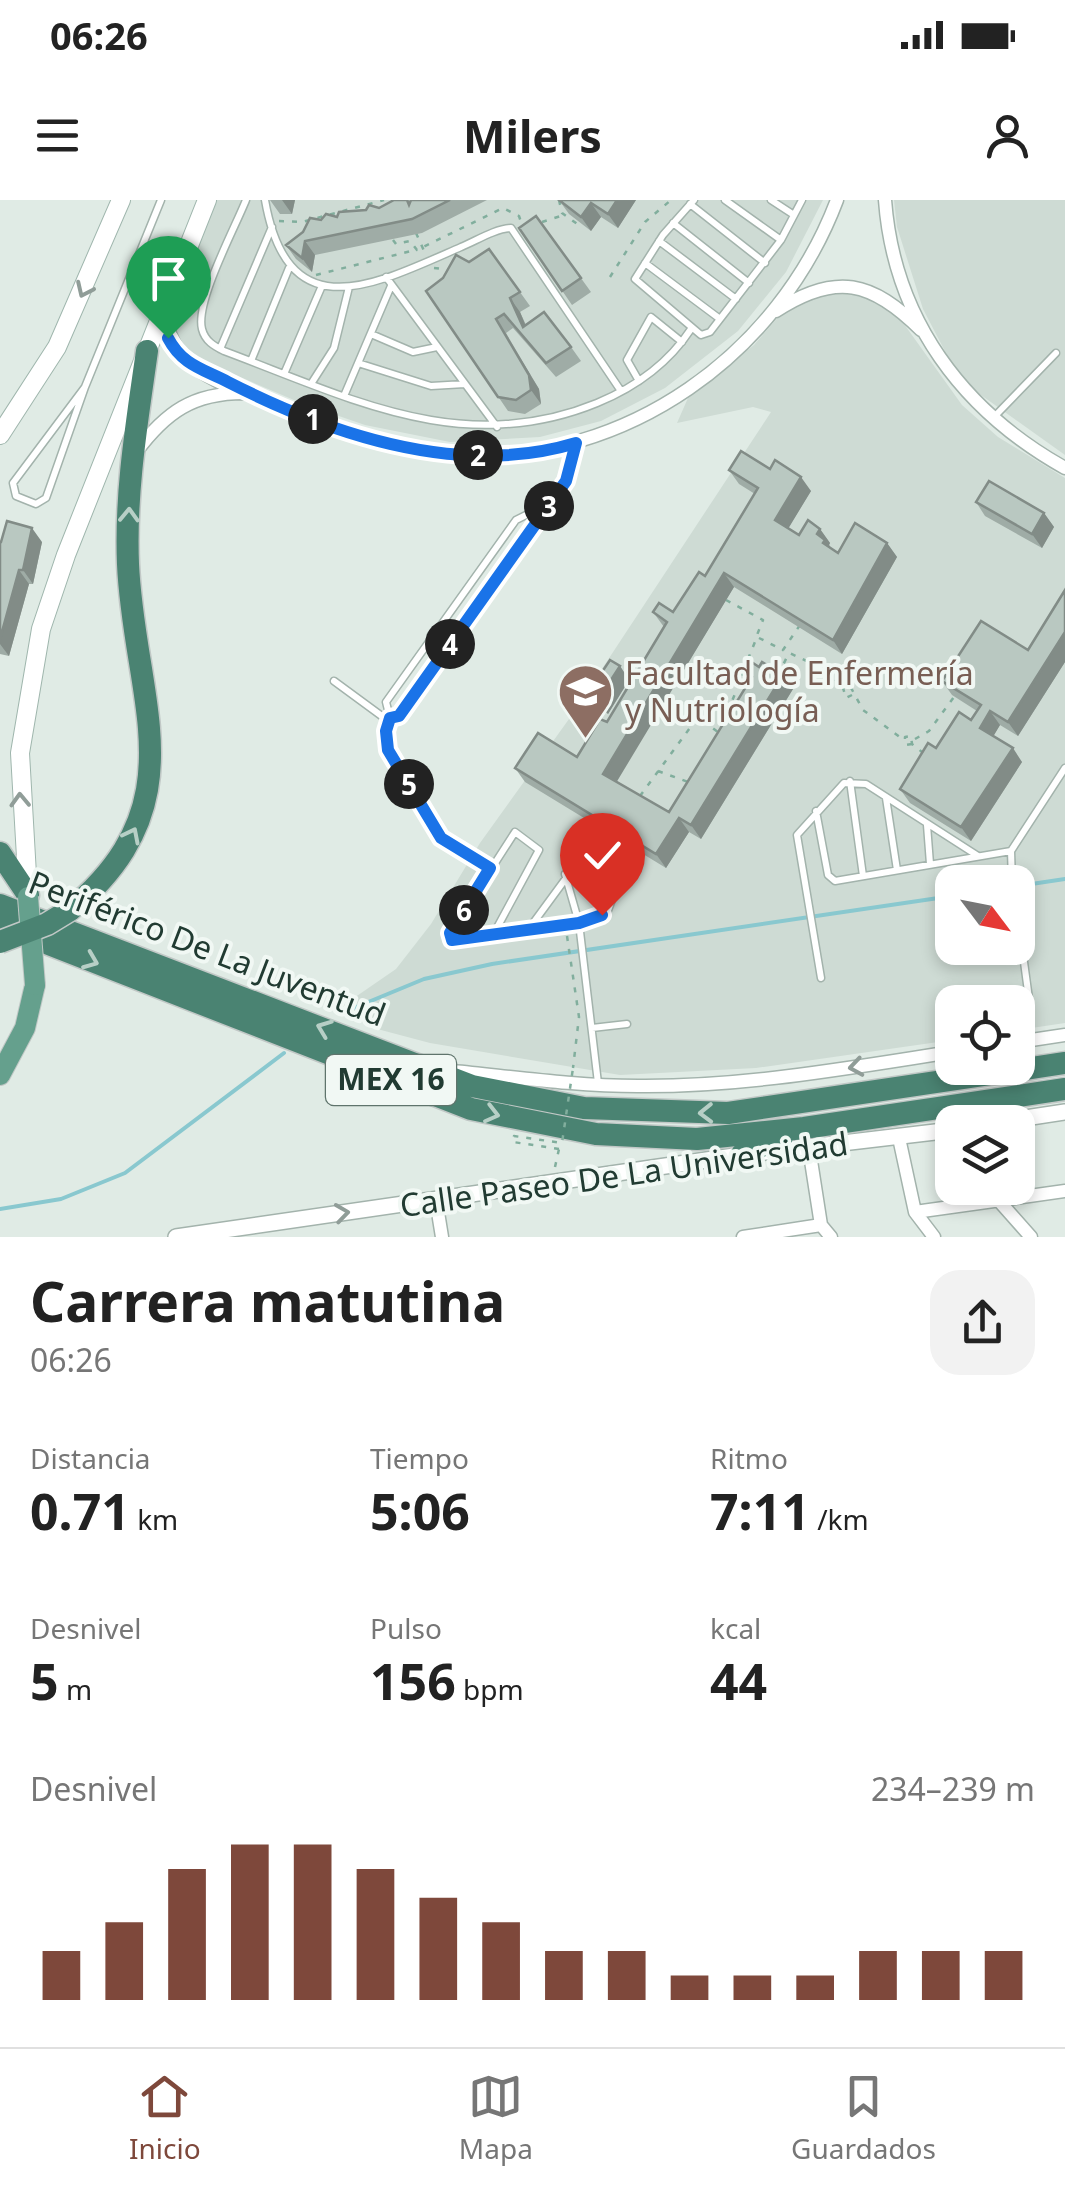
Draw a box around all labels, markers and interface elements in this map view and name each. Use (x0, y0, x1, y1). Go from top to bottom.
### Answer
text: 06:26 (50, 9, 148, 61)
text: Milers (463, 105, 602, 166)
icon: menu (30, 108, 85, 163)
icon: person (980, 108, 1035, 163)
pin (126, 236, 211, 339)
icon: arrive (141, 251, 196, 306)
one-way arrow (76, 280, 96, 298)
pin: 1 (288, 394, 338, 444)
text: 1 (305, 400, 321, 438)
pin: 2 (453, 430, 503, 480)
text: 2 (470, 436, 486, 474)
pin: 3 (524, 481, 574, 531)
text: 3 (541, 487, 557, 525)
one-way arrow (119, 507, 140, 523)
pin: 4 (425, 619, 475, 669)
text: 4 (442, 625, 458, 663)
place label: Facultad de Enfermería y Nutriología (625, 651, 974, 731)
school or university icon: Facultad de Enfermería y Nutriología (556, 662, 616, 741)
pin: 5 (384, 759, 434, 809)
text: 5 (401, 765, 417, 803)
one-way arrow (10, 792, 31, 808)
pin (560, 813, 645, 916)
one-way arrow (120, 828, 139, 846)
icon: check (575, 828, 630, 883)
street label: Periférico De La Juventud (23, 860, 392, 1036)
north arrow (935, 865, 1035, 965)
map controls (935, 865, 1035, 1205)
pin: 6 (439, 885, 489, 935)
text: 6 (456, 891, 472, 929)
one-way arrow (81, 949, 98, 969)
button: locate (935, 985, 1035, 1085)
one-way arrow (316, 1019, 333, 1040)
road number: MEX 16 (326, 1055, 456, 1105)
one-way arrow (848, 1056, 864, 1077)
one-way arrow (483, 1102, 500, 1123)
one-way arrow (697, 1103, 713, 1124)
button: layers (935, 1105, 1035, 1205)
street label: Calle Paseo De La Universidad (397, 1121, 851, 1226)
one-way arrow (334, 1204, 350, 1225)
text: Carrera matutina (30, 1263, 505, 1338)
button: share (930, 1270, 1035, 1375)
text: 06:26 (30, 1338, 112, 1381)
text: Distancia (30, 1439, 151, 1477)
text: Tiempo (370, 1439, 469, 1477)
text: Ritmo (710, 1439, 788, 1477)
text: 0.71 (30, 1477, 130, 1545)
text: 5:06 (370, 1477, 470, 1545)
text: 7:11 (710, 1477, 810, 1545)
text: km (130, 1500, 178, 1538)
text: /km (810, 1500, 869, 1538)
text: Desnivel (30, 1609, 141, 1647)
text: Pulso (370, 1609, 442, 1647)
text: kcal (710, 1609, 761, 1647)
text: 5 (30, 1647, 59, 1715)
text: 156 (370, 1647, 456, 1715)
text: 44 (710, 1647, 767, 1715)
text: m (59, 1670, 92, 1708)
text: bpm (456, 1670, 524, 1708)
text: Desnivel (30, 1767, 157, 1810)
text: 234–239 m (871, 1767, 1035, 1810)
tab: Inicio (129, 2069, 201, 2167)
tab: Mapa (459, 2069, 533, 2167)
tab: Guardados (791, 2069, 936, 2167)

